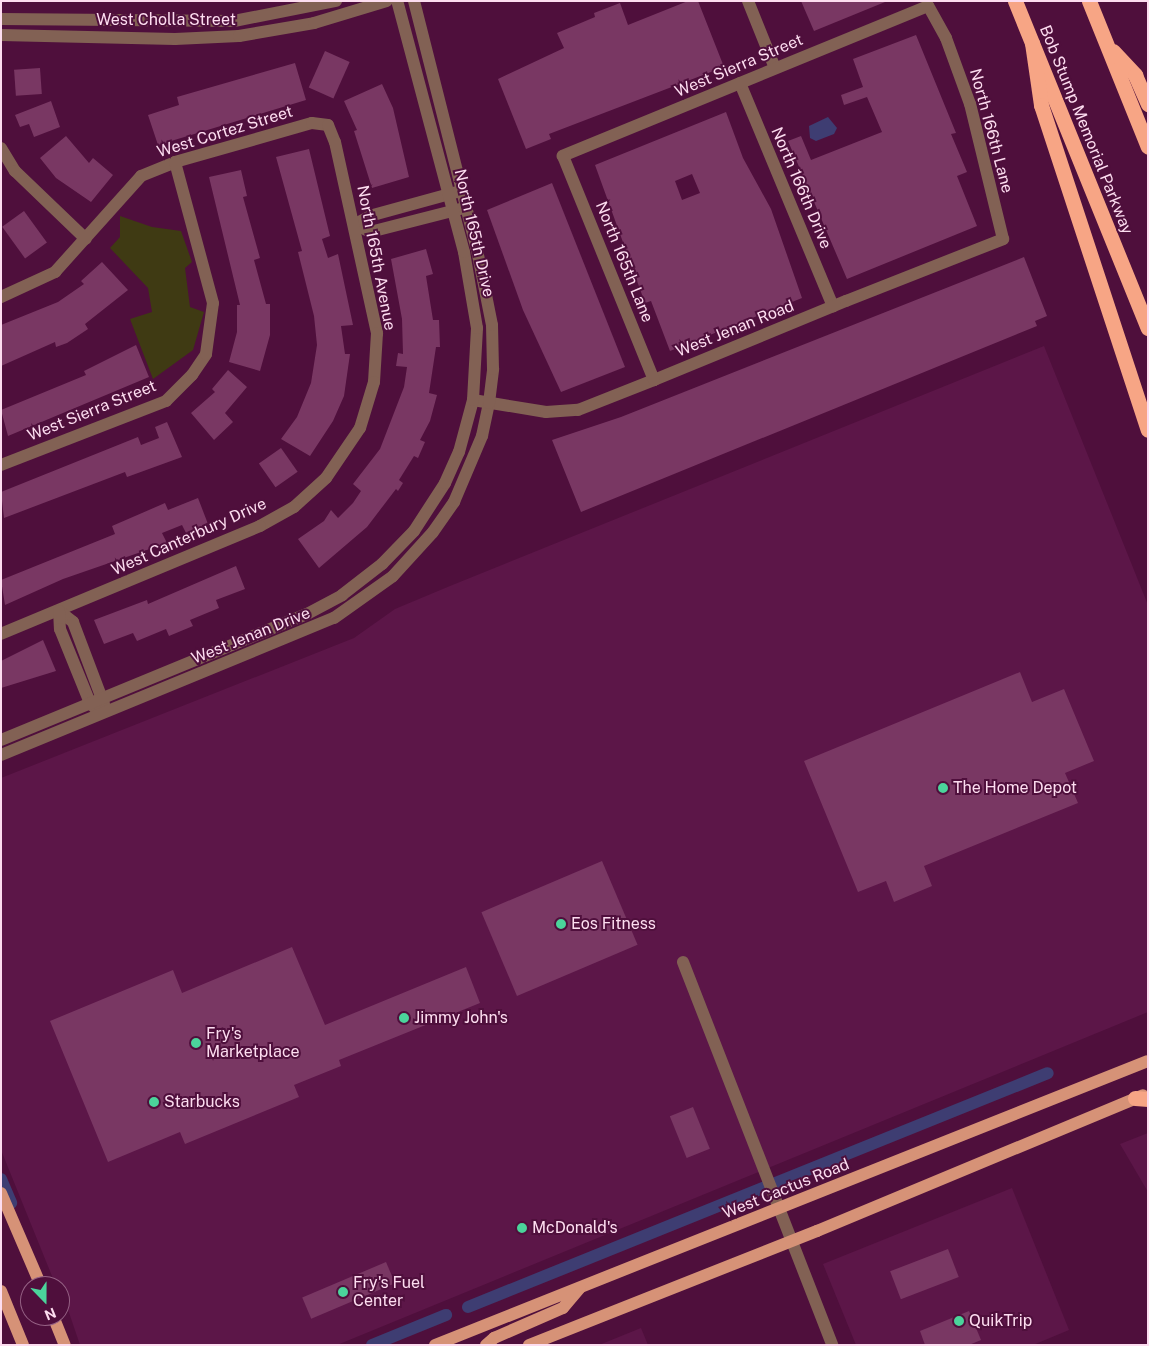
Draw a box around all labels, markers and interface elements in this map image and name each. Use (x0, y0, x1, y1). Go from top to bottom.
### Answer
street label: West Cholla Street (96, 10, 236, 30)
street label: Bob Stump Memorial Parkway (1035, 23, 1137, 237)
street label: West Sierra Street (672, 30, 806, 102)
street label: North 166th Lane (965, 67, 1017, 195)
street label: West Cortez Street (155, 102, 295, 162)
street label: North 166th Drive (767, 124, 835, 252)
street label: North 165th Drive (450, 167, 498, 299)
street label: North 165th Avenue (353, 184, 399, 332)
street label: North 165th Lane (591, 199, 657, 325)
street label: West Jenan Road (673, 297, 797, 361)
street label: West Sierra Street (25, 376, 159, 446)
street label: West Canterbury Drive (109, 494, 269, 580)
street label: West Jenan Drive (189, 603, 313, 669)
place label: The Home Depot (953, 778, 1077, 798)
marker: The Home Depot (937, 782, 949, 794)
place label: Eos Fitness (571, 914, 656, 934)
marker: Eos Fitness (555, 918, 567, 930)
place label: Jimmy John's (414, 1008, 508, 1028)
marker: Jimmy John's (398, 1012, 410, 1024)
place label: Fry's Marketplace (206, 1024, 300, 1062)
marker: Fry's Marketplace (190, 1037, 202, 1049)
place label: Starbucks (164, 1092, 240, 1112)
marker: Starbucks (148, 1096, 160, 1108)
street label: West Cactus Road (720, 1155, 852, 1223)
place label: McDonald's (532, 1218, 618, 1238)
marker: McDonald's (516, 1222, 528, 1234)
place label: Fry's Fuel Center (353, 1273, 425, 1311)
north arrow (20, 1276, 70, 1326)
marker: Fry's Fuel Center (337, 1286, 349, 1298)
text: N (42, 1305, 58, 1323)
place label: QuikTrip (969, 1311, 1032, 1331)
marker: QuikTrip (953, 1315, 965, 1327)

